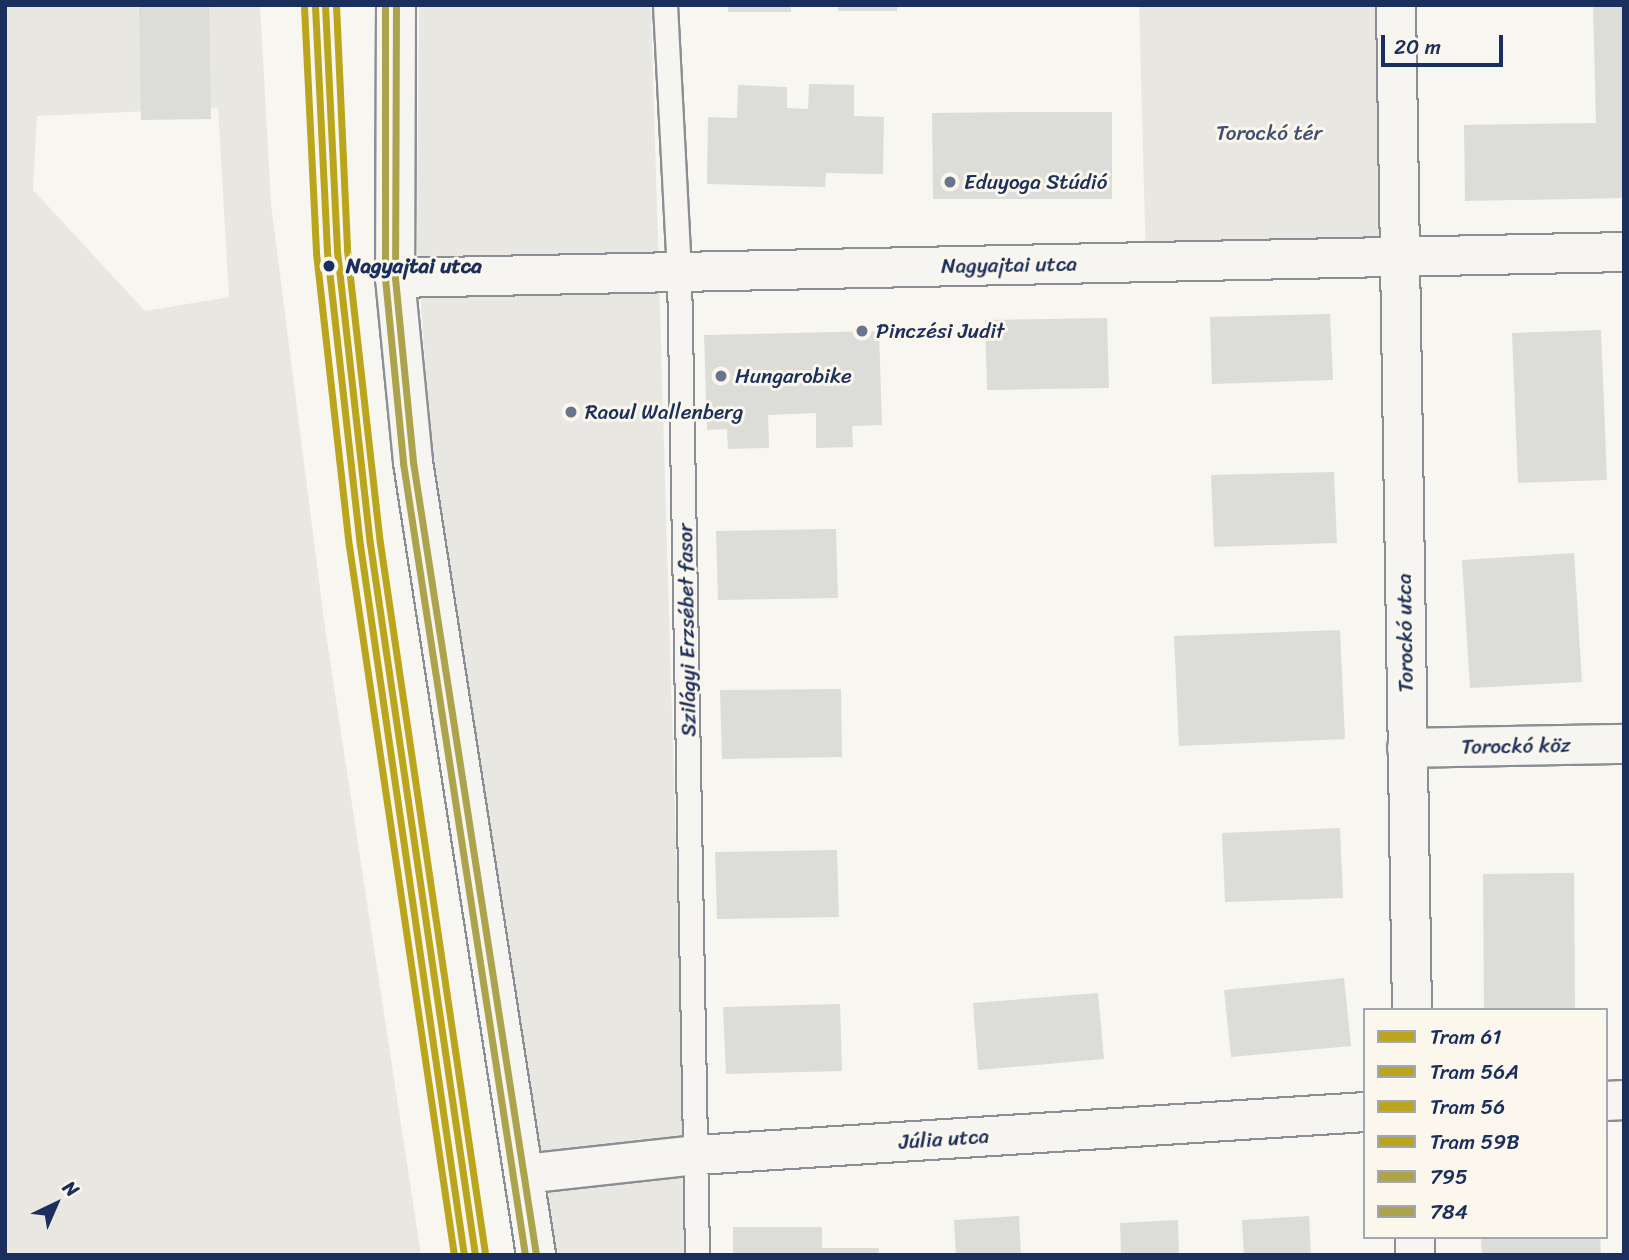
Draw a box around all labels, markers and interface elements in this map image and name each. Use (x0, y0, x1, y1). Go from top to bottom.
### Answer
scale bar (1384, 21, 1506, 65)
text: 20 m (1394, 28, 1441, 66)
park label: Torockó tér (1216, 120, 1322, 146)
place label: Eduyoga Stúdió (964, 169, 1107, 195)
marker: Eduyoga Stúdió (942, 174, 958, 190)
street label: Nagyajtai utca (941, 251, 1077, 279)
place label: Nagyajtai utca (346, 253, 482, 279)
marker: Nagyajtai utca (318, 255, 340, 277)
place label: Pinczési Judit (876, 318, 1005, 344)
marker: Pinczési Judit (854, 323, 870, 339)
place label: Hungarobike (735, 363, 852, 389)
marker: Hungarobike (713, 368, 729, 384)
place label: Raoul Wallenberg (585, 399, 743, 425)
marker: Raoul Wallenberg (563, 404, 579, 420)
street label: Szilágyi Erzsébet fasor (673, 523, 701, 737)
street label: Torockó utca (1391, 573, 1419, 693)
street label: Torockó köz (1461, 732, 1571, 760)
legend (1363, 1008, 1608, 1239)
text: Tram 61 (1430, 1018, 1501, 1056)
text: Tram 56A (1430, 1053, 1519, 1091)
text: Tram 56 (1430, 1088, 1505, 1126)
street label: Júlia utca (898, 1123, 990, 1155)
text: Tram 59B (1430, 1123, 1520, 1161)
text: 795 (1430, 1158, 1468, 1196)
north arrow (21, 1169, 91, 1239)
text: N (55, 1172, 87, 1205)
text: 784 (1430, 1193, 1468, 1231)

